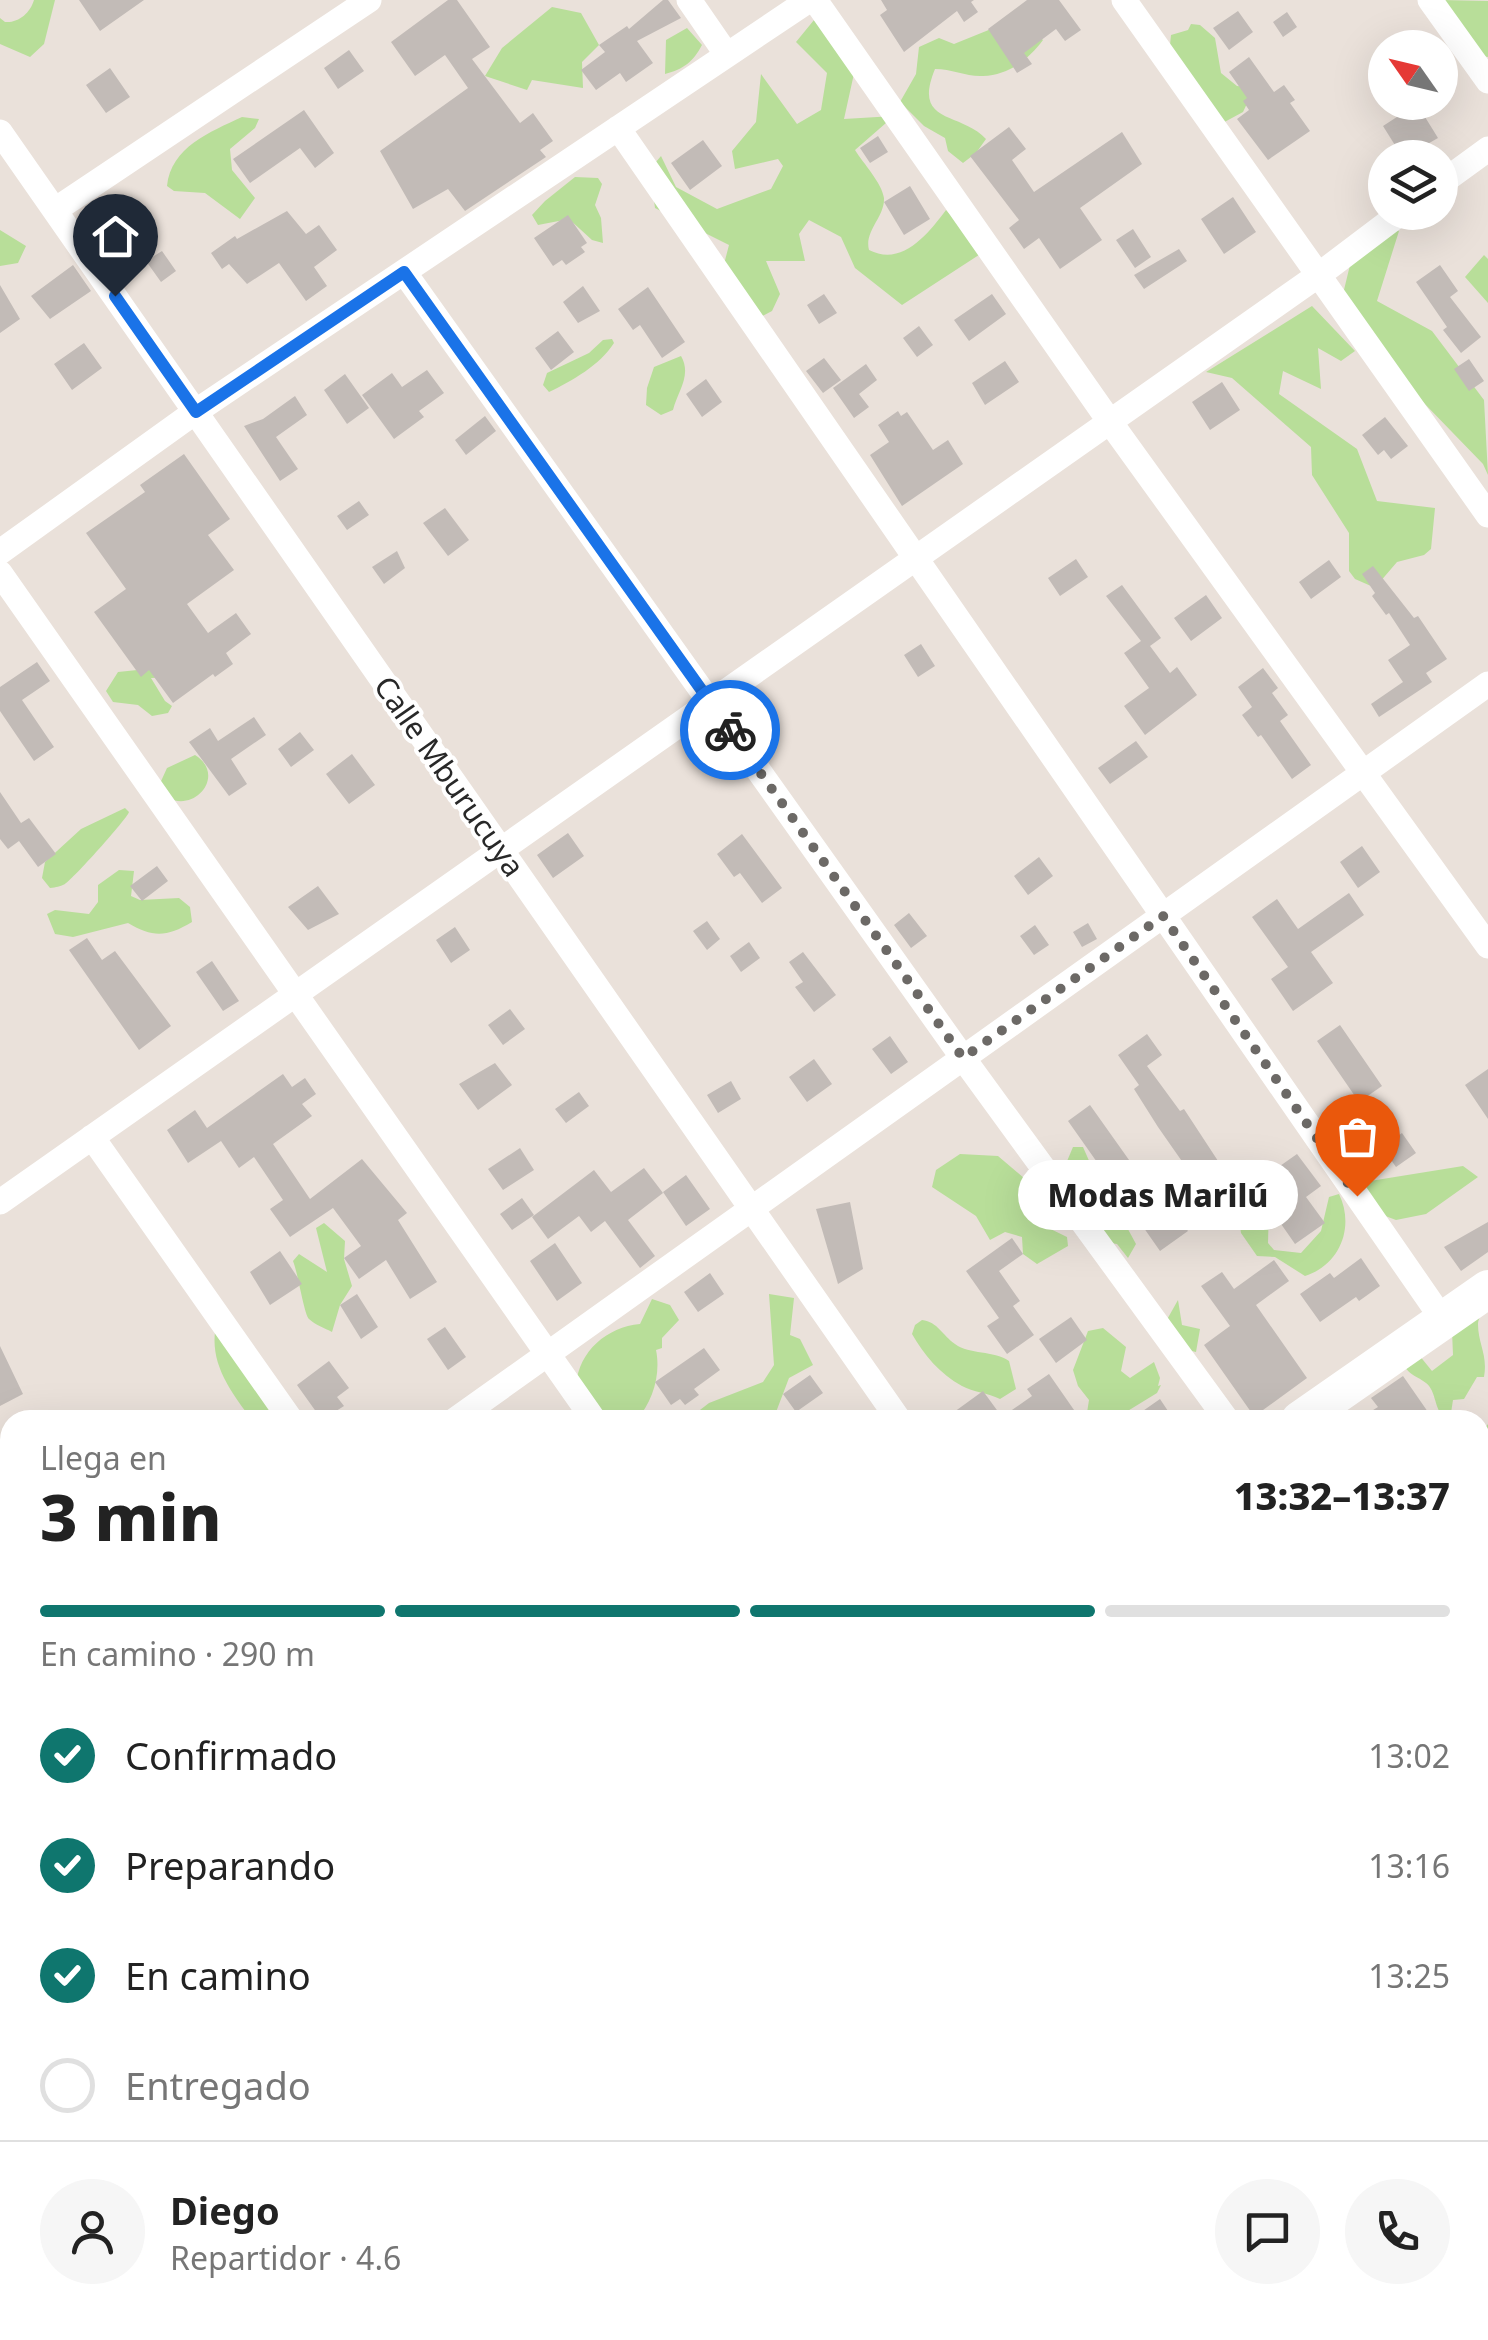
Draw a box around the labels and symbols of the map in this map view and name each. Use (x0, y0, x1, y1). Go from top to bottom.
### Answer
north arrow (1368, 30, 1458, 120)
pin (73, 194, 158, 297)
street label: Calle Mburucuya (365, 667, 535, 885)
courier (680, 680, 780, 780)
pin (1315, 1094, 1400, 1197)
callout: Modas Marilú (1017, 1161, 1297, 1231)

